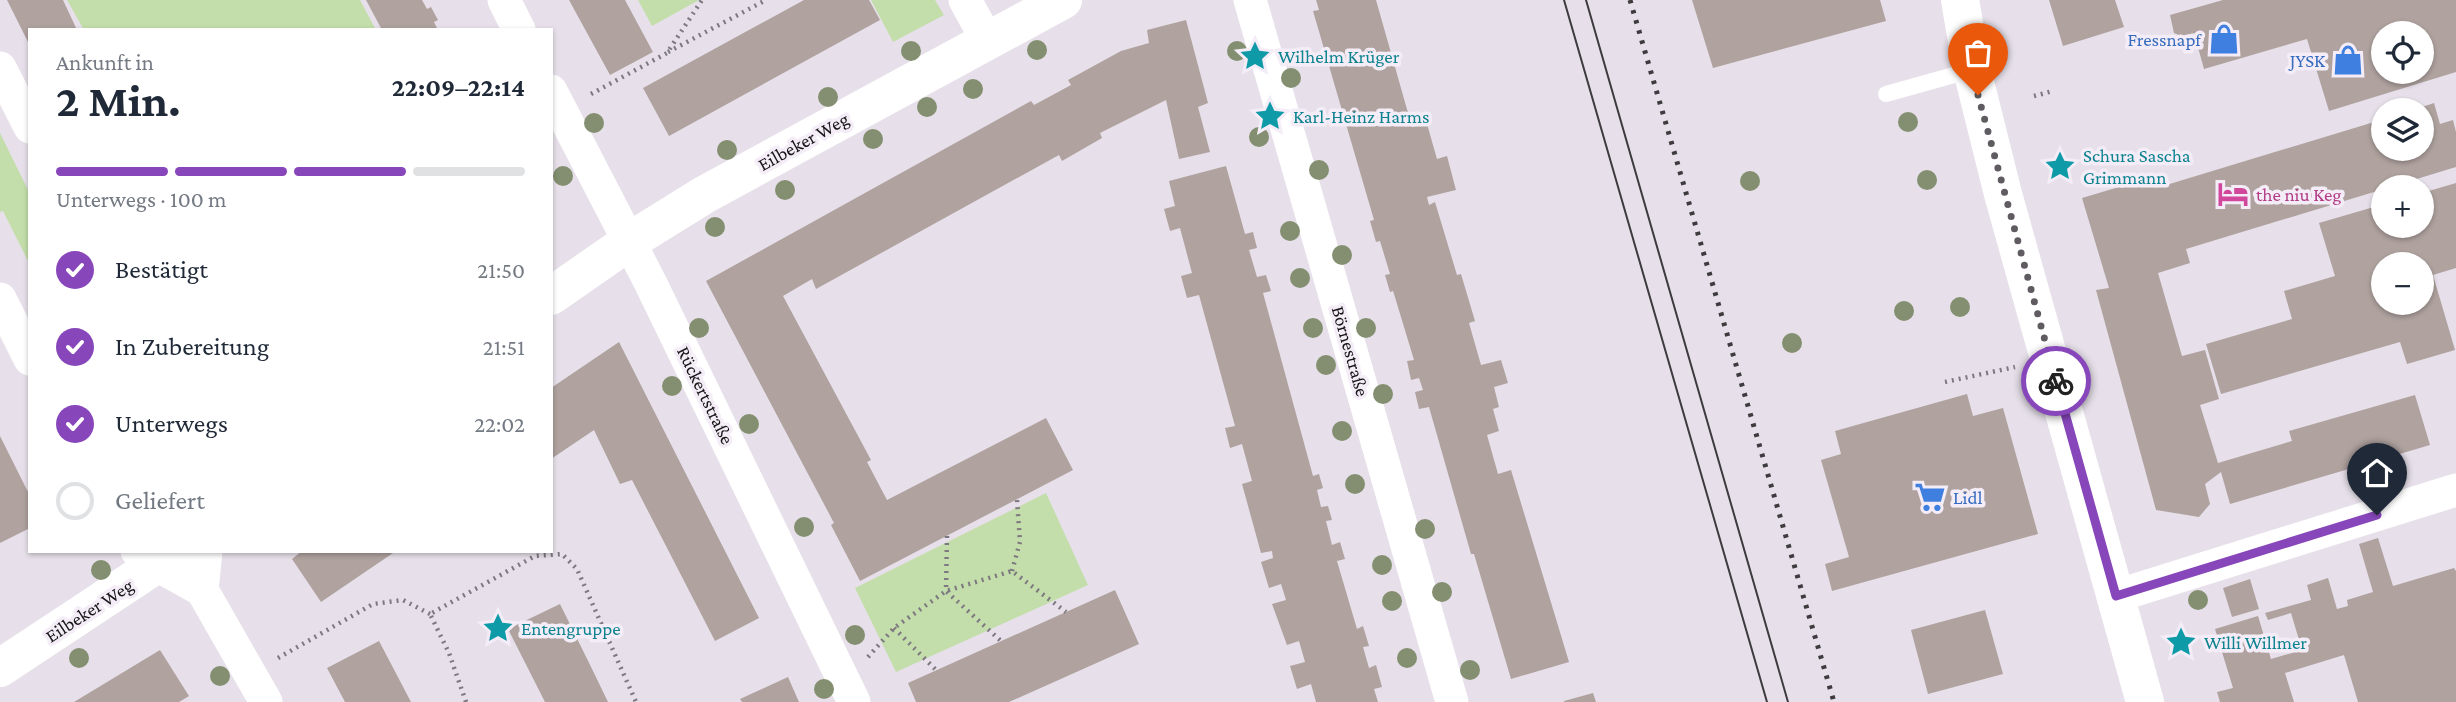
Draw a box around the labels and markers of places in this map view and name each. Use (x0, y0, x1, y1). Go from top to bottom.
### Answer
shop icon: Fressnapf (2207, 22, 2241, 56)
pin (1948, 23, 2008, 95)
place label: Fressnapf (2128, 29, 2202, 50)
place icon: Wilhelm Krüger (1238, 39, 1272, 73)
shop icon: JYSK (2331, 43, 2365, 77)
place label: Wilhelm Krüger (1278, 46, 1400, 67)
place label: JYSK (2288, 50, 2326, 71)
place icon: Karl-Heinz Harms (1253, 99, 1287, 133)
place label: Karl-Heinz Harms (1293, 106, 1429, 127)
place label: Schura Sascha Grimmann (2083, 145, 2191, 188)
place icon: Schura Sascha Grimmann (2043, 149, 2077, 183)
hotel icon: the niu Keg (2216, 177, 2250, 211)
place label: the niu Keg (2256, 184, 2341, 205)
pin (2347, 443, 2407, 515)
supermarket icon: Lidl (1913, 480, 1947, 514)
place label: Lidl (1953, 487, 1982, 508)
place icon: Entengruppe (481, 611, 515, 645)
place label: Entengruppe (521, 618, 621, 639)
place icon: Willi Willmer (2164, 625, 2198, 659)
place label: Willi Willmer (2204, 632, 2307, 653)

